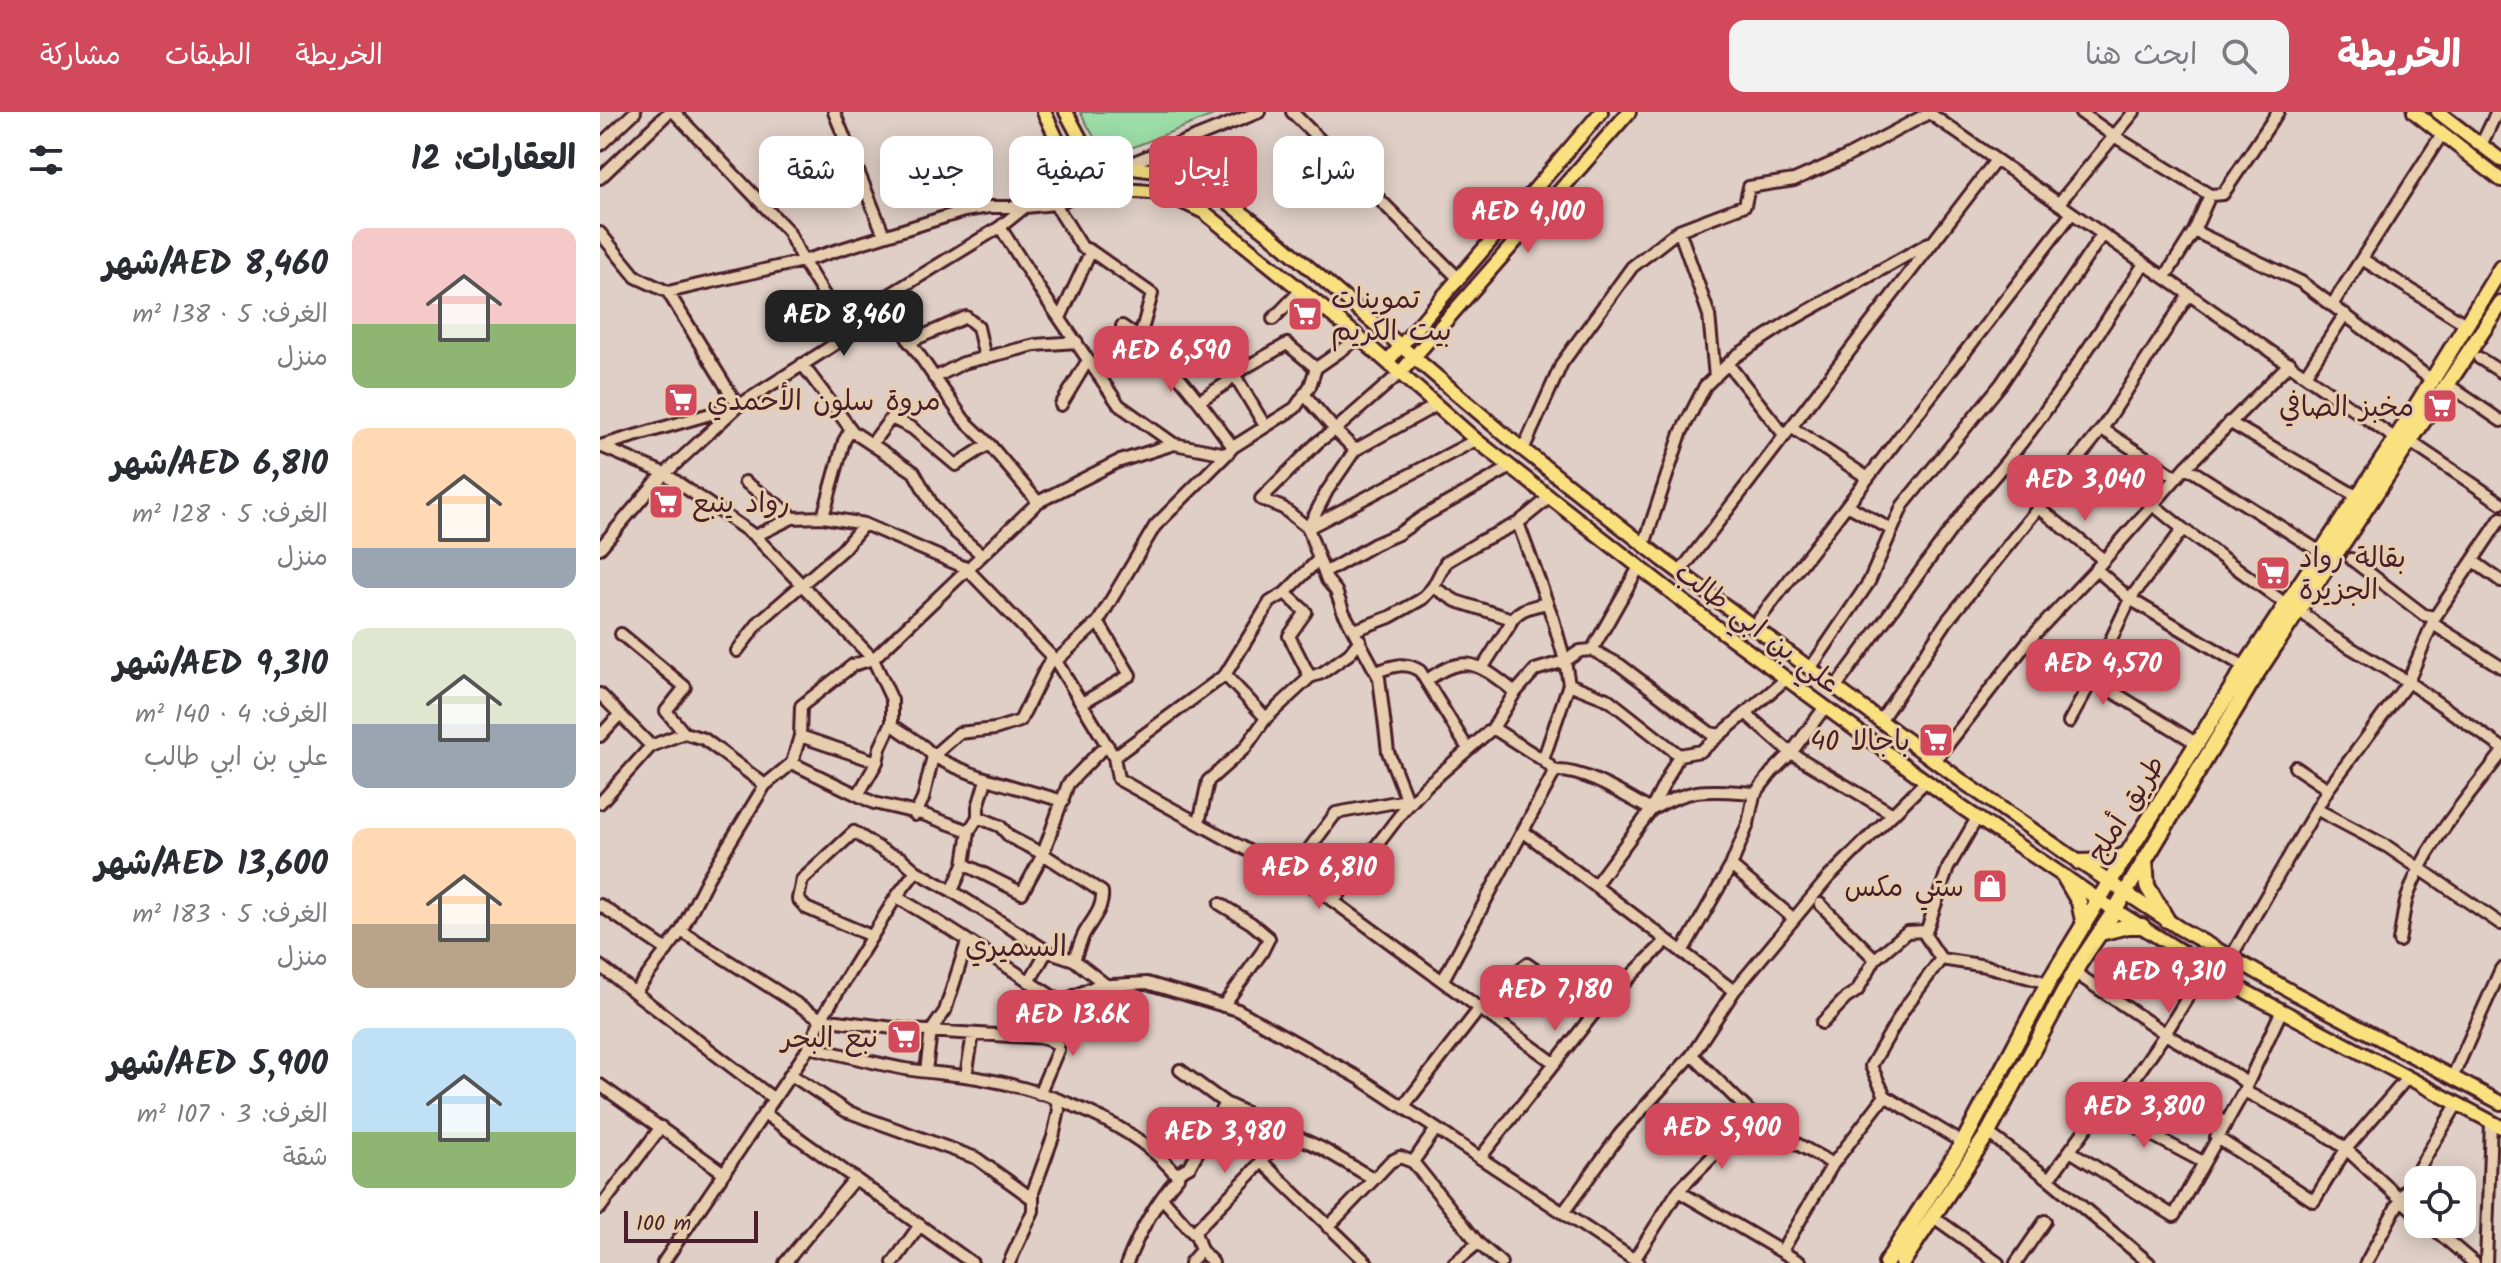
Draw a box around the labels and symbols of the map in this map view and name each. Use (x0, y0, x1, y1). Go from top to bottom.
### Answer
pin: AED 4,100 (1436, 187, 1620, 255)
place label: تموينات بيت الكريم (1331, 278, 1452, 355)
pin: AED 8,460 (752, 290, 936, 358)
supermarket icon: تموينات بيت الكريم (1286, 295, 1324, 333)
pin: AED 6,590 (1079, 326, 1263, 394)
place label: مروة سلون الأحمدي (707, 380, 941, 425)
supermarket icon: مروة سلون الأحمدي (662, 381, 700, 419)
place label: مخبز الصافي (2279, 386, 2414, 431)
supermarket icon: مخبز الصافي (2421, 387, 2459, 425)
pin: AED 3,040 (1993, 455, 2177, 523)
place label: رواد ينبع (692, 482, 790, 527)
supermarket icon: رواد ينبع (647, 483, 685, 521)
place label: بقالة رواد الجزيرة (2299, 537, 2406, 614)
street label: علي بن ابي طالب (1664, 551, 1849, 707)
supermarket icon: بقالة رواد الجزيرة (2254, 554, 2292, 592)
pin: AED 4,570 (2011, 639, 2195, 707)
place label: باجالا 40 (1810, 720, 1910, 765)
supermarket icon: باجالا 40 (1917, 721, 1955, 759)
street label: طريق أملج (2076, 747, 2178, 872)
pin: AED 6,810 (1227, 843, 1411, 911)
place label: ستي مكس (1845, 866, 1964, 911)
shop icon: ستي مكس (1971, 867, 2009, 905)
district label: السميري (965, 924, 1067, 972)
pin: AED 9,310 (2077, 947, 2261, 1015)
pin: AED 7,180 (1463, 965, 1647, 1033)
pin: AED 13.6K (981, 990, 1165, 1058)
place label: نبع البحر (779, 1017, 878, 1062)
supermarket icon: نبع البحر (885, 1018, 923, 1056)
pin: AED 3,800 (2052, 1082, 2236, 1150)
pin: AED 5,900 (1630, 1103, 1814, 1171)
pin: AED 3,980 (1133, 1107, 1317, 1175)
scale bar (624, 1207, 758, 1243)

